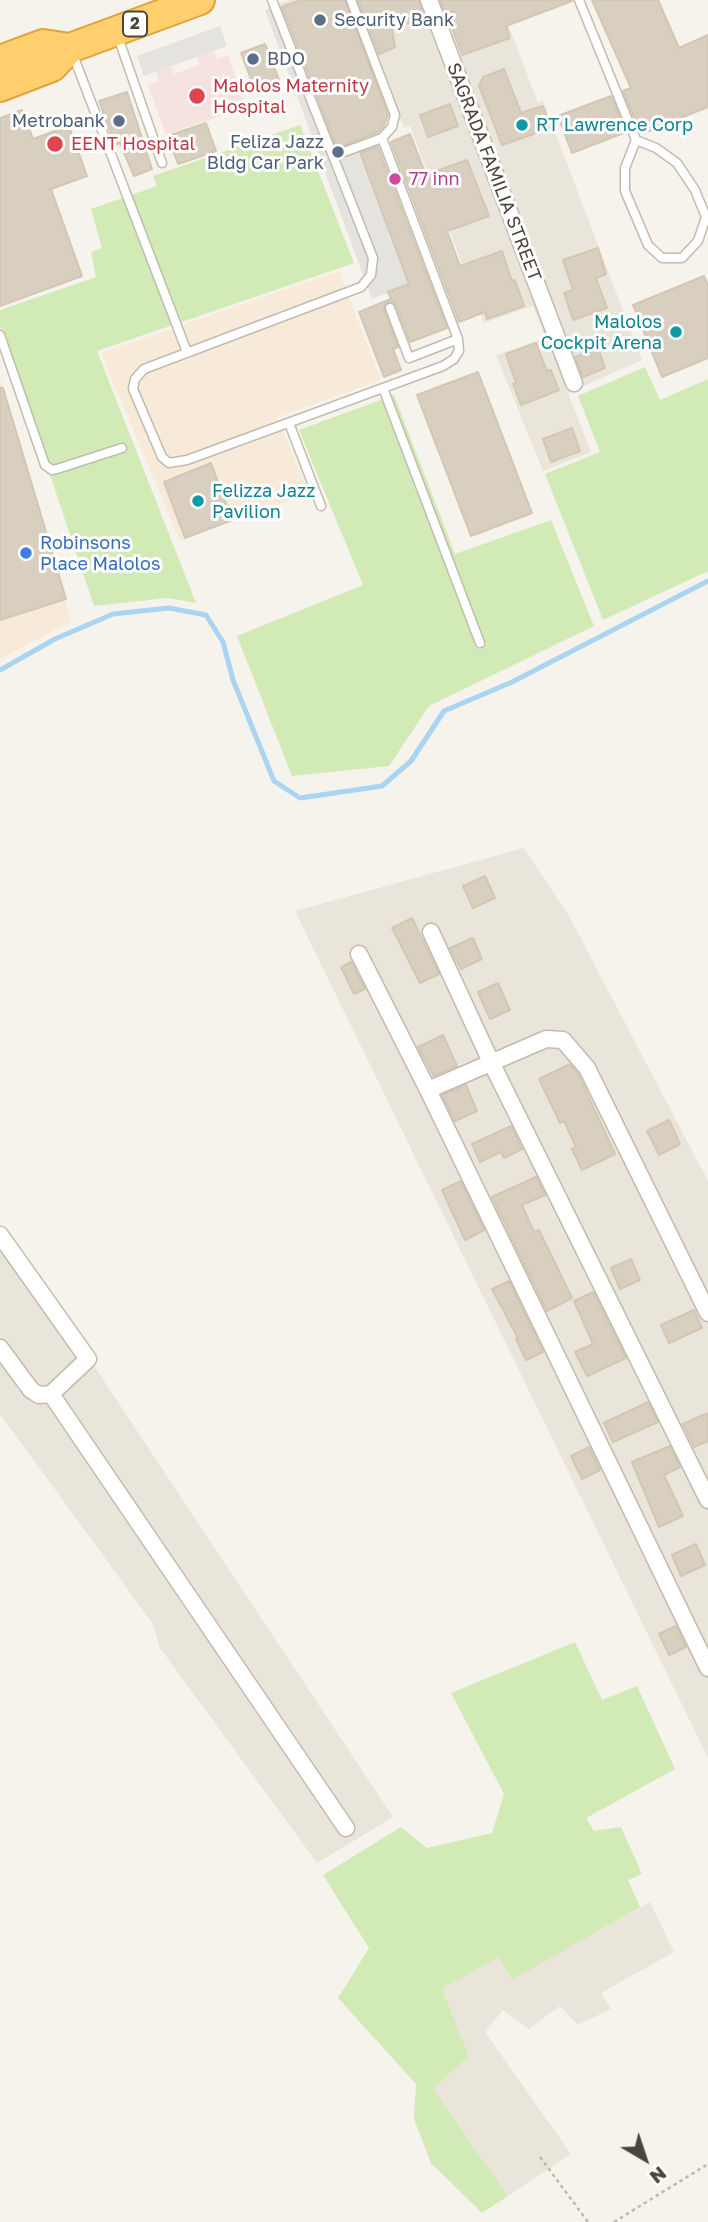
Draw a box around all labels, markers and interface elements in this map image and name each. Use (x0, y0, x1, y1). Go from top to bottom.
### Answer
place label: Security Bank (334, 9, 454, 31)
road number: 2 (123, 12, 147, 36)
marker: Security Bank (312, 12, 328, 28)
place label: BDO (267, 48, 305, 70)
marker: BDO (245, 51, 261, 67)
street label: SAGRADA FAMILIA STREET (442, 60, 546, 284)
place label: Malolos Maternity Hospital (213, 75, 369, 118)
marker: Malolos Maternity Hospital (187, 86, 207, 106)
place label: Metrobank (12, 110, 105, 132)
marker: Metrobank (111, 113, 127, 129)
place label: RT Lawrence Corp (536, 114, 693, 136)
marker: RT Lawrence Corp (514, 117, 530, 133)
place label: Feliza Jazz Bldg Car Park (207, 131, 324, 174)
place label: EENT Hospital (71, 133, 195, 155)
marker: EENT Hospital (45, 134, 65, 154)
marker: Feliza Jazz Bldg Car Park (330, 144, 346, 160)
place label: 77 inn (409, 168, 460, 190)
marker: 77 inn (387, 171, 403, 187)
place label: Malolos Cockpit Arena (541, 311, 662, 354)
marker: Malolos Cockpit Arena (668, 324, 684, 340)
place label: Felizza Jazz Pavilion (212, 480, 315, 522)
marker: Felizza Jazz Pavilion (190, 493, 206, 509)
place label: Robinsons Place Malolos (40, 532, 160, 574)
marker: Robinsons Place Malolos (18, 545, 34, 561)
north arrow (610, 2124, 680, 2194)
text: N (646, 2162, 671, 2189)

